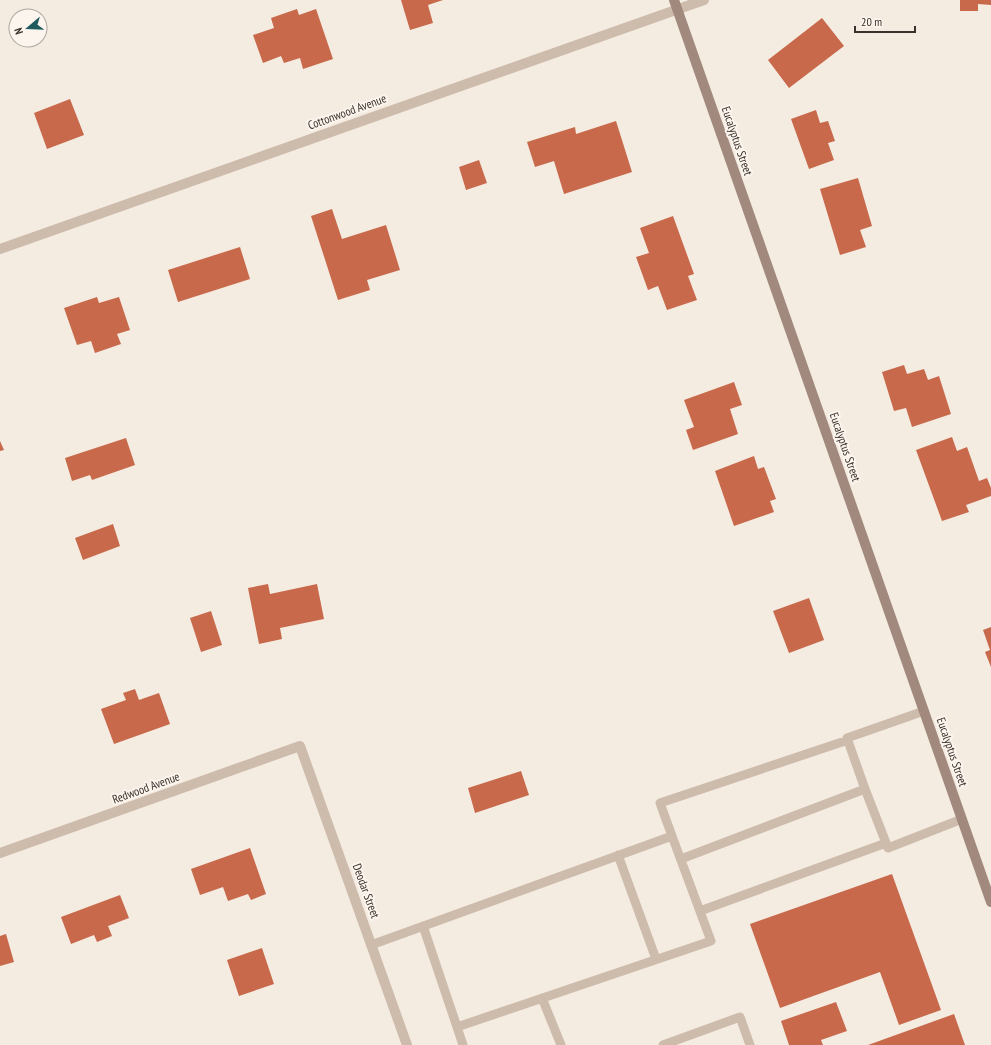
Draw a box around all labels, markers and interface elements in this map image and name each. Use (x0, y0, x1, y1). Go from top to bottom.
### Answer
north arrow (8, 8, 48, 48)
scale bar (855, 8, 915, 34)
text: 20 m (861, 14, 882, 29)
text: N (11, 26, 26, 36)
street label: Cottonwood Avenue (306, 90, 388, 133)
street label: Eucalyptus Street (719, 104, 756, 178)
street label: Eucalyptus Street (827, 410, 864, 484)
street label: Eucalyptus Street (934, 715, 971, 789)
street label: Redwood Avenue (110, 768, 182, 807)
street label: Deodar Street (350, 861, 384, 921)

